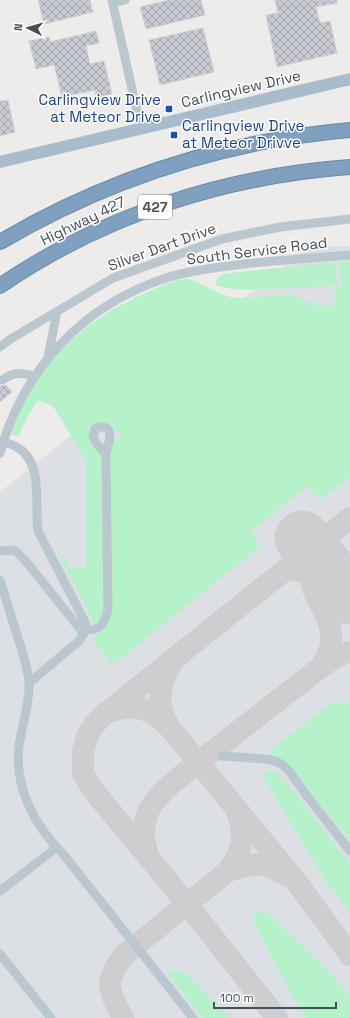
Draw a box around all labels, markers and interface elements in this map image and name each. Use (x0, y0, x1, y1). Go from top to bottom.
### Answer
north arrow (8, 8, 48, 48)
text: N (11, 23, 25, 31)
street label: Carlingview Drive (179, 65, 303, 112)
place label: Carlingview Drive at Meteor Drive (39, 90, 161, 126)
marker: Carlingview Drive at Meteor Drive (164, 104, 174, 114)
place label: Carlingview Drive at Meteor Drivve (182, 116, 305, 152)
marker: Carlingview Drive at Meteor Drivve (169, 130, 179, 140)
street label: Highway 427 (37, 192, 128, 249)
road number: 427 (138, 195, 172, 219)
street label: Silver Dart Drive (105, 218, 219, 275)
street label: South Service Road (186, 232, 328, 269)
scale bar (214, 984, 336, 1010)
text: 100 m (220, 990, 254, 1006)

